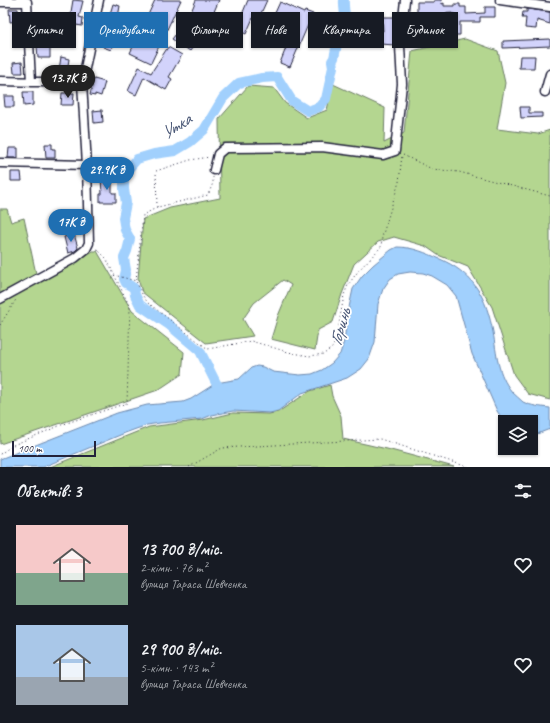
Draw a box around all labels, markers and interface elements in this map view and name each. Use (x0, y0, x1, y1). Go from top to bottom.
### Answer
chip: Купити (12, 12, 76, 48)
chip: Орендувати (84, 12, 168, 48)
chip: Фільтри (176, 12, 243, 48)
chip: Нове (251, 12, 300, 48)
chip: Квартира (308, 12, 384, 48)
chip: Будинок (392, 12, 458, 48)
pin: 13.7K ₴ (31, 65, 105, 99)
text: 13.7K ₴ (50, 70, 86, 86)
water label: Утка (157, 107, 197, 144)
pin: 29.9K ₴ (70, 157, 144, 191)
text: 29.9K ₴ (89, 162, 125, 178)
pin: 17K ₴ (43, 209, 99, 243)
text: 17K ₴ (57, 214, 85, 230)
water label: Горинь (324, 304, 356, 348)
map controls (498, 415, 538, 455)
button: layers (498, 415, 538, 455)
scale bar (12, 439, 96, 458)
text: 100 m (18, 441, 42, 455)
icon: filters (512, 480, 534, 502)
text: Об’єктів: 3 (16, 481, 82, 502)
text: 13 700 ₴/міс. (140, 539, 222, 560)
icon: home (48, 541, 96, 589)
icon: heart (512, 554, 534, 576)
text: 2-кімн. · 76 m² (140, 560, 207, 576)
text: вулиця Тараса Шевченка (140, 576, 246, 592)
text: 29 900 ₴/міс. (140, 639, 222, 660)
icon: home (48, 641, 96, 689)
icon: heart (512, 654, 534, 676)
text: 5-кімн. · 143 m² (140, 660, 213, 676)
text: вулиця Тараса Шевченка (140, 676, 246, 692)

